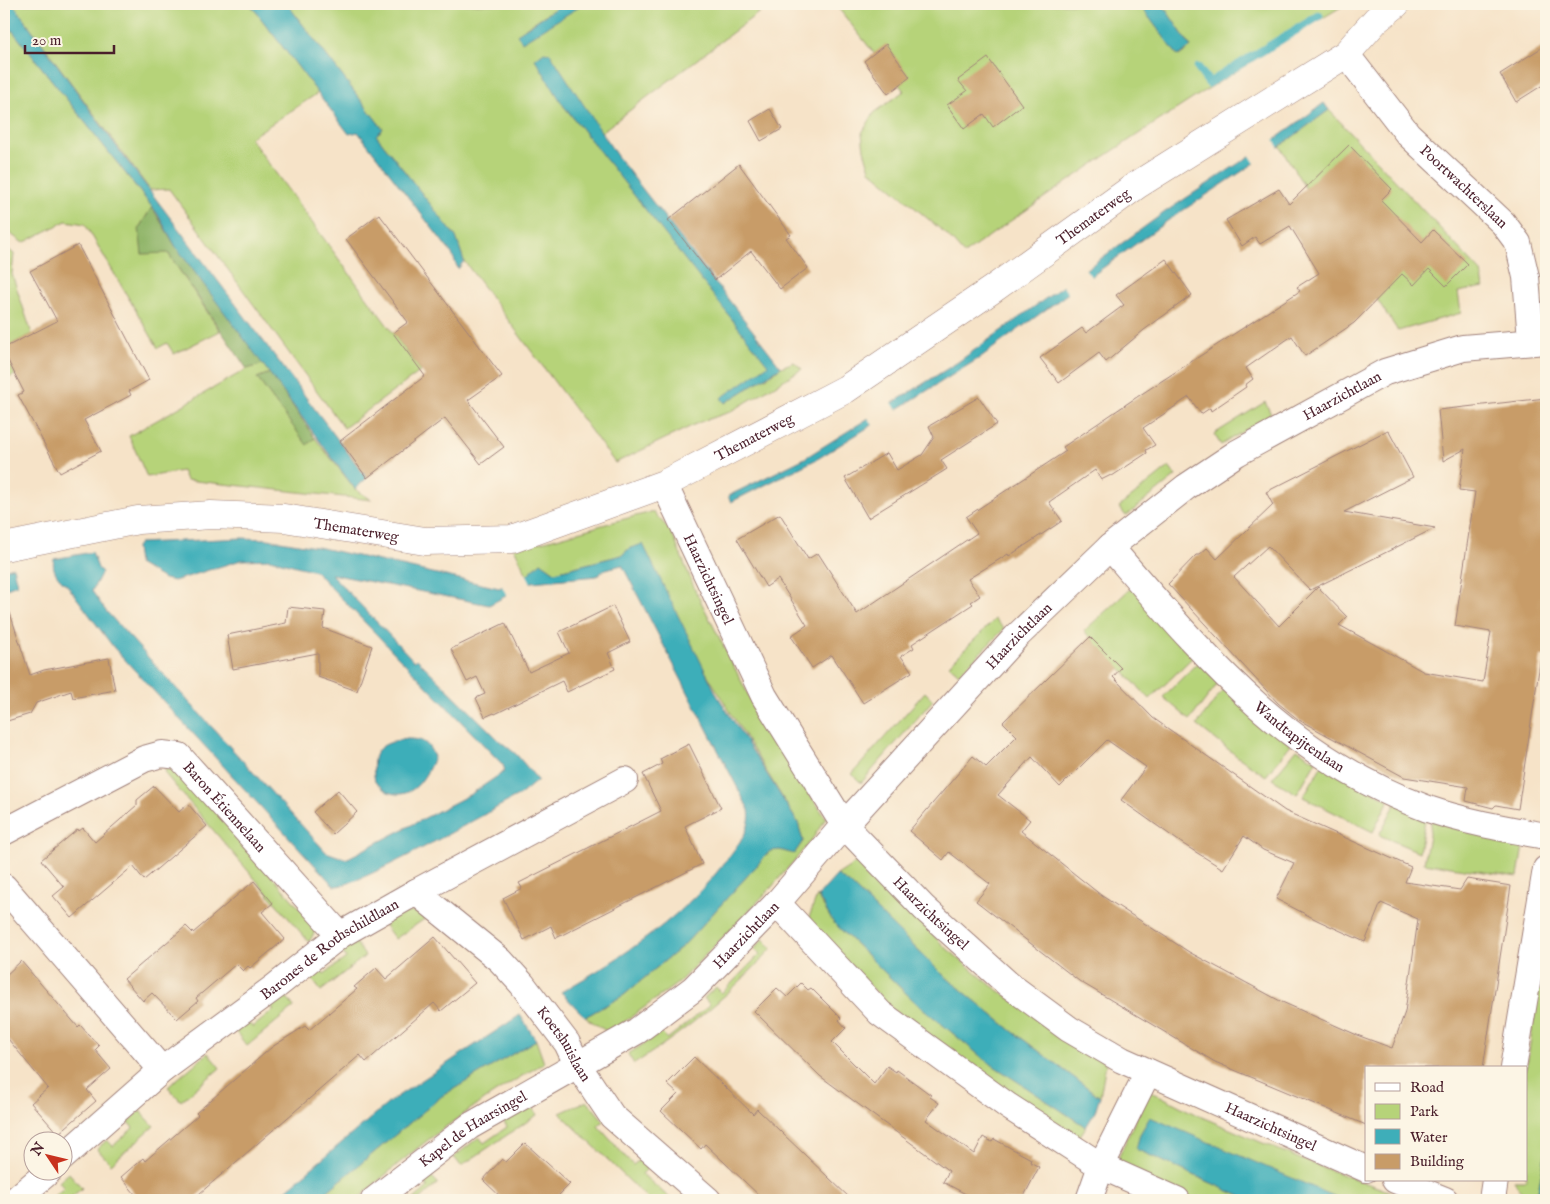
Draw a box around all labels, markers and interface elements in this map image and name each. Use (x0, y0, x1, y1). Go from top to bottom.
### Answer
scale bar (25, 22, 114, 54)
text: 20 m (32, 31, 62, 50)
street label: Poortwachterslaan (1416, 141, 1512, 233)
street label: Thematerweg (1053, 184, 1135, 250)
street label: Haarzichtlaan (1299, 367, 1385, 425)
street label: Thematerweg (712, 409, 798, 466)
street label: Thematerweg (312, 514, 401, 547)
street label: Haarzichtsingel (679, 531, 738, 628)
street label: Haarzichtlaan (982, 599, 1056, 674)
street label: Wandtapijtenlaan (1250, 697, 1348, 777)
street label: Baron Étiennelaan (179, 758, 270, 856)
street label: Haarzichtsingel (889, 873, 973, 955)
street label: Barones de Rothschildlaan (257, 895, 402, 1004)
street label: Haarzichtlaan (709, 897, 783, 973)
street label: Koetshuislaan (532, 1003, 595, 1085)
legend (1365, 1066, 1528, 1182)
text: Road (1410, 1078, 1445, 1097)
street label: Kapel de Haarsingel (415, 1086, 531, 1172)
street label: Haarzichtsingel (1222, 1098, 1320, 1156)
text: Park (1410, 1102, 1440, 1121)
text: Water (1410, 1128, 1448, 1147)
north arrow (22, 1132, 72, 1182)
text: N (27, 1139, 49, 1160)
text: Building (1410, 1152, 1465, 1171)

